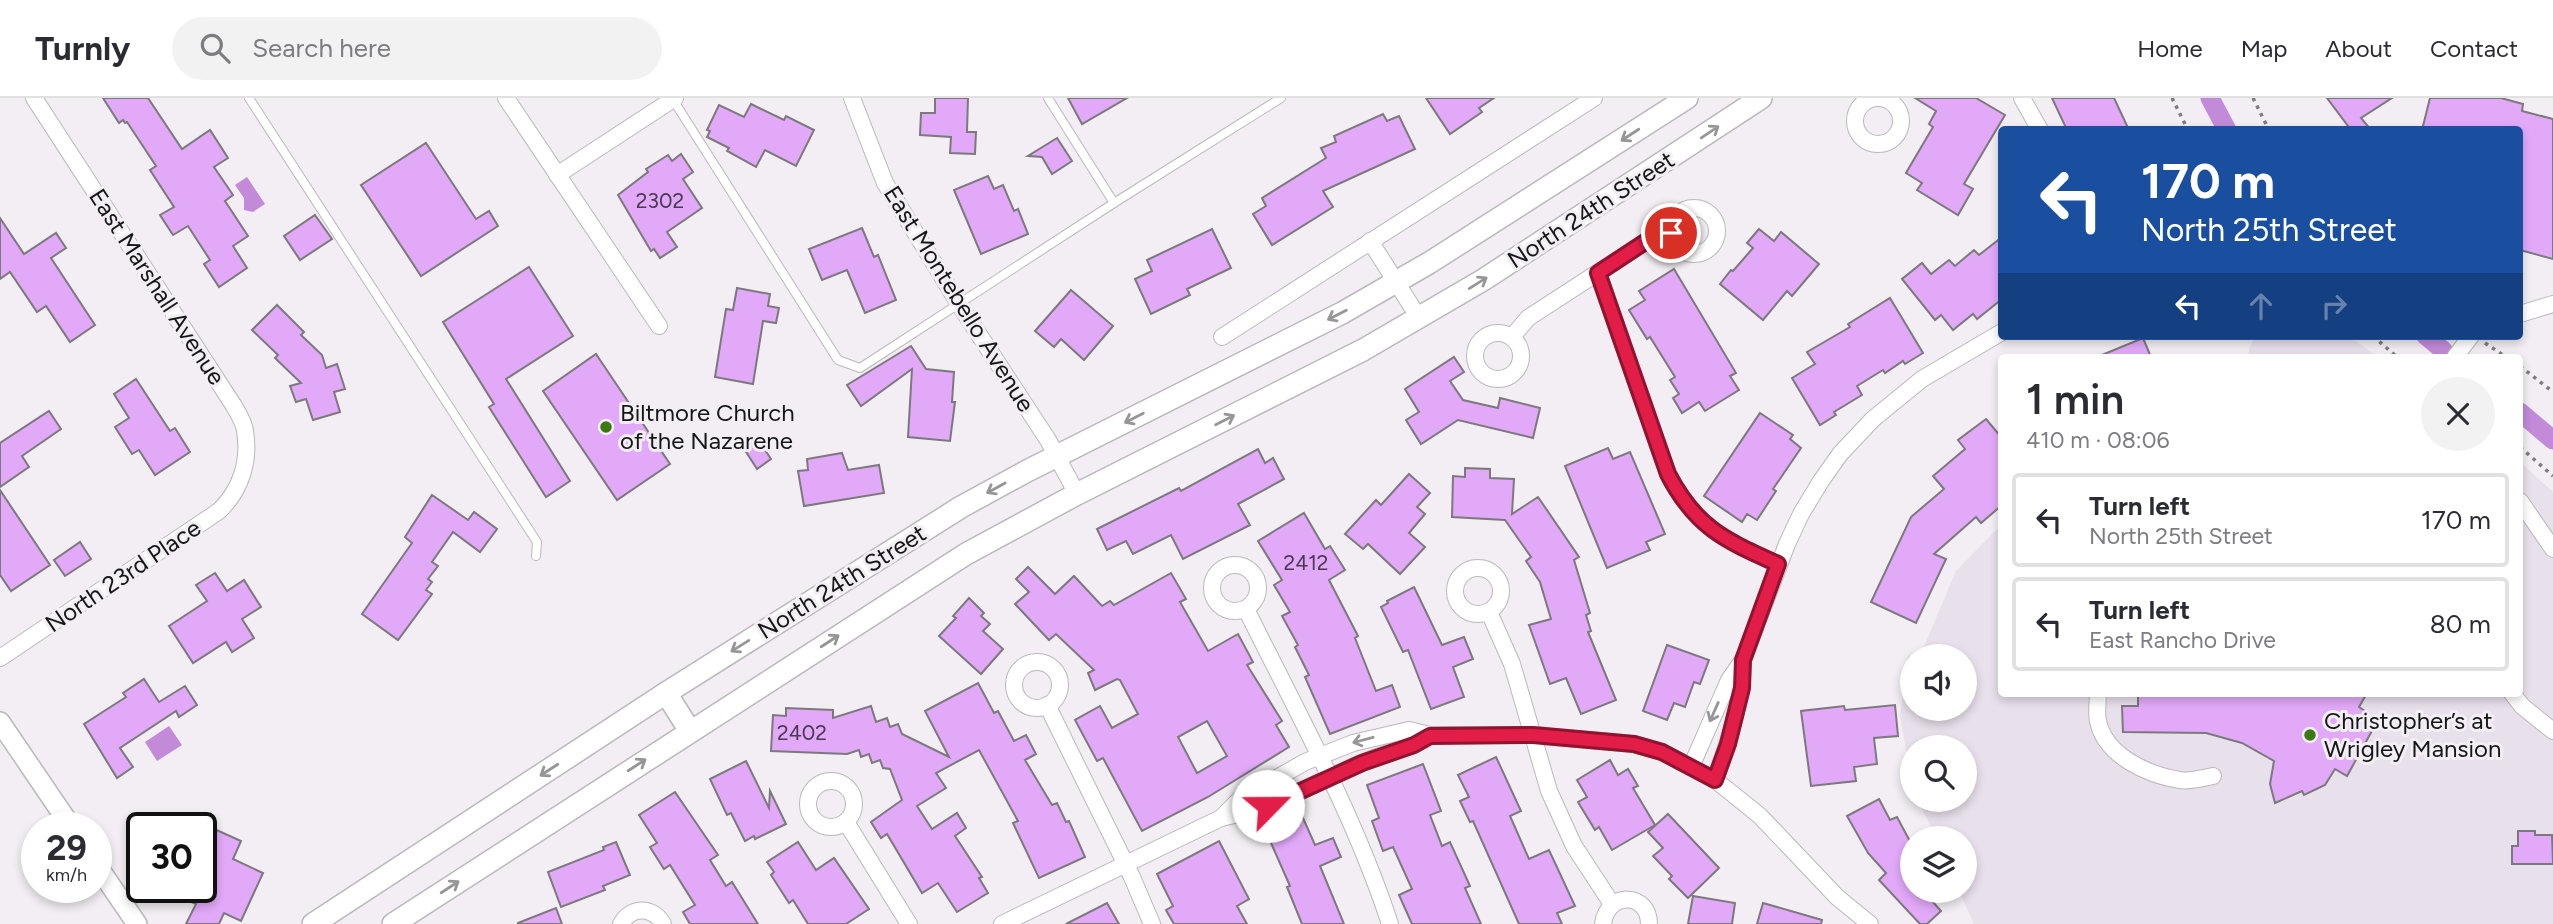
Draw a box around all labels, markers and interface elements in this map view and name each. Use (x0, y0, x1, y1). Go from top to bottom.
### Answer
search box (172, 17, 662, 80)
text: Turnly (35, 29, 130, 68)
icon: search (196, 29, 234, 67)
text: Search here (252, 32, 391, 64)
text: Home (2137, 34, 2203, 63)
text: Map (2241, 34, 2287, 63)
text: About (2325, 34, 2392, 63)
text: Contact (2430, 34, 2518, 63)
one-way arrow (1700, 125, 1719, 140)
one-way arrow (1620, 128, 1640, 142)
street label: North 24th Street (1502, 145, 1680, 274)
text: 170 m (2141, 151, 2275, 210)
icon: left (2026, 154, 2117, 245)
street label: East Montebello Avenue (878, 180, 1041, 417)
street label: East Marshall Avenue (83, 183, 232, 390)
house number: 2302 (636, 188, 684, 213)
pin (1641, 203, 1701, 263)
text: North 25th Street (2141, 211, 2397, 249)
icon: arrive (1652, 214, 1690, 252)
one-way arrow (1467, 275, 1487, 289)
icon: left (2169, 287, 2207, 325)
icon: ahead (2242, 287, 2280, 325)
icon: right (2315, 287, 2353, 325)
one-way arrow (1327, 309, 1348, 323)
text: 1 min (2026, 374, 2124, 425)
button: close (2421, 377, 2495, 451)
place label: Biltmore Church of the Nazarene (620, 398, 795, 455)
one-way arrow (1124, 411, 1145, 425)
one-way arrow (1214, 412, 1235, 426)
marker: Biltmore Church of the Nazarene (598, 419, 614, 435)
text: 410 m · 08:06 (2026, 426, 2169, 454)
one-way arrow (986, 482, 1007, 495)
text: Turn left (2089, 490, 2190, 522)
icon: left (2030, 501, 2068, 539)
text: 170 m (2421, 504, 2491, 536)
street label: North 23rd Place (40, 513, 206, 638)
street label: North 24th Street (752, 518, 931, 645)
text: North 25th Street (2089, 522, 2273, 550)
house number: 2412 (1283, 550, 1329, 575)
text: Turn left (2089, 594, 2190, 626)
icon: left (2030, 605, 2068, 643)
text: 80 m (2430, 608, 2491, 640)
text: East Rancho Drive (2089, 626, 2276, 654)
one-way arrow (820, 633, 839, 648)
one-way arrow (730, 640, 750, 654)
map controls (1900, 644, 1977, 903)
button: sound (1900, 644, 1977, 721)
one-way arrow (1707, 701, 1720, 722)
place label: Christopher’s at Wrigley Mansion (2324, 706, 2501, 763)
house number: 2402 (777, 720, 827, 745)
marker: Christopher’s at Wrigley Mansion (2302, 727, 2318, 743)
one-way arrow (1352, 734, 1375, 747)
button: search (1900, 735, 1977, 812)
one-way arrow (626, 758, 646, 772)
one-way arrow (539, 763, 559, 777)
position arrow (1231, 769, 1305, 843)
speed limit sign: 30 (126, 812, 217, 903)
button: layers (1900, 826, 1977, 903)
text: 29 (46, 827, 87, 869)
text: km/h (46, 864, 87, 886)
one-way arrow (440, 880, 459, 894)

